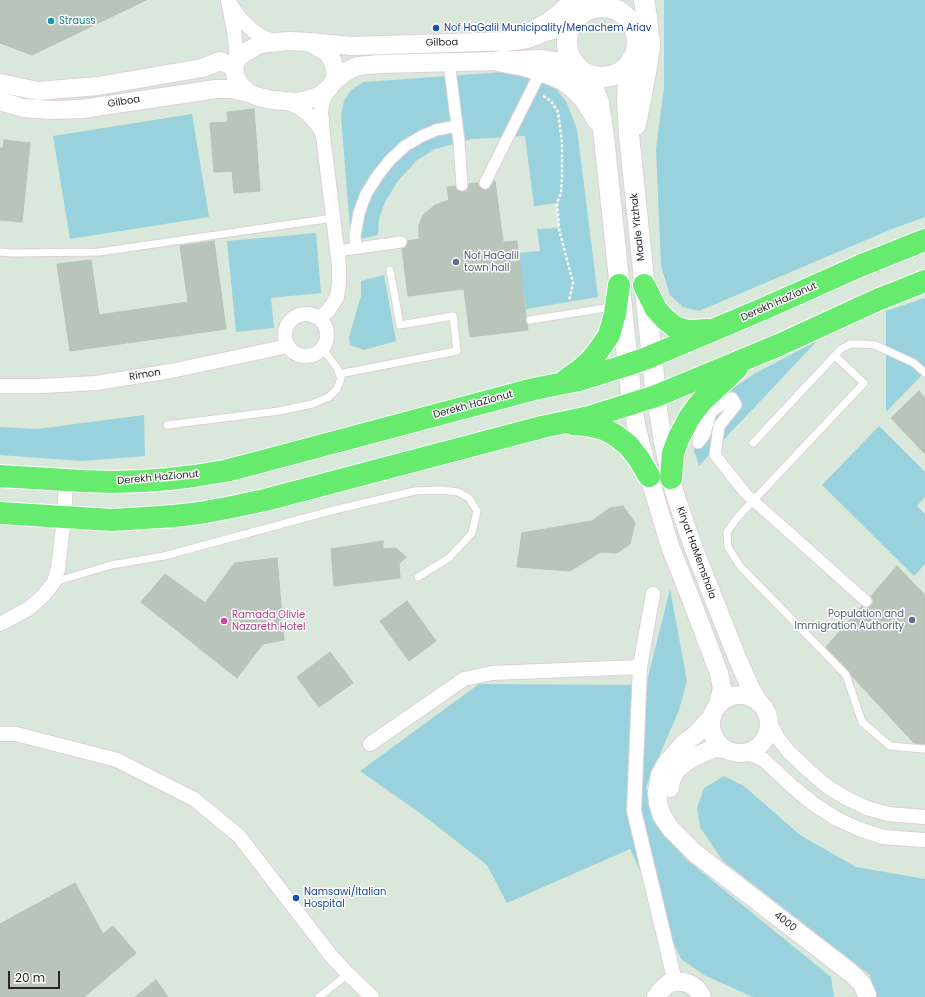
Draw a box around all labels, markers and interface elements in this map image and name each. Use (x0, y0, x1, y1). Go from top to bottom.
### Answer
place label: Strauss (59, 15, 96, 27)
marker: Strauss (46, 16, 56, 26)
place label: Nof HaGalil Municipality/Menachem Ariav (444, 22, 651, 34)
marker: Nof HaGalil Municipality/Menachem Ariav (431, 23, 441, 33)
street label: Gilboa (426, 37, 458, 49)
street label: Gilboa (107, 94, 141, 110)
street label: Maale Yitzhak (628, 192, 648, 262)
place label: Nof HaGalil town hall (464, 250, 519, 274)
marker: Nof HaGalil town hall (451, 257, 461, 267)
street label: Derekh HaZionut (739, 280, 819, 324)
street label: Rimon (128, 367, 162, 383)
street label: Derekh HaZionut (432, 389, 514, 421)
street label: Derekh HaZionut (117, 468, 199, 488)
street label: Kiryat HaMemshala (674, 505, 718, 601)
place label: Population and Immigration Authority (795, 608, 904, 632)
place label: Ramada Olivie Nazareth Hotel (232, 609, 305, 632)
marker: Population and Immigration Authority (907, 615, 917, 625)
marker: Ramada Olivie Nazareth Hotel (219, 616, 229, 626)
place label: Namsawi/Italian Hospital (304, 886, 386, 910)
marker: Namsawi/Italian Hospital (291, 893, 301, 903)
street label: 4000 (771, 910, 799, 934)
scale bar (10, 963, 62, 989)
text: 20 m (15, 969, 45, 986)

